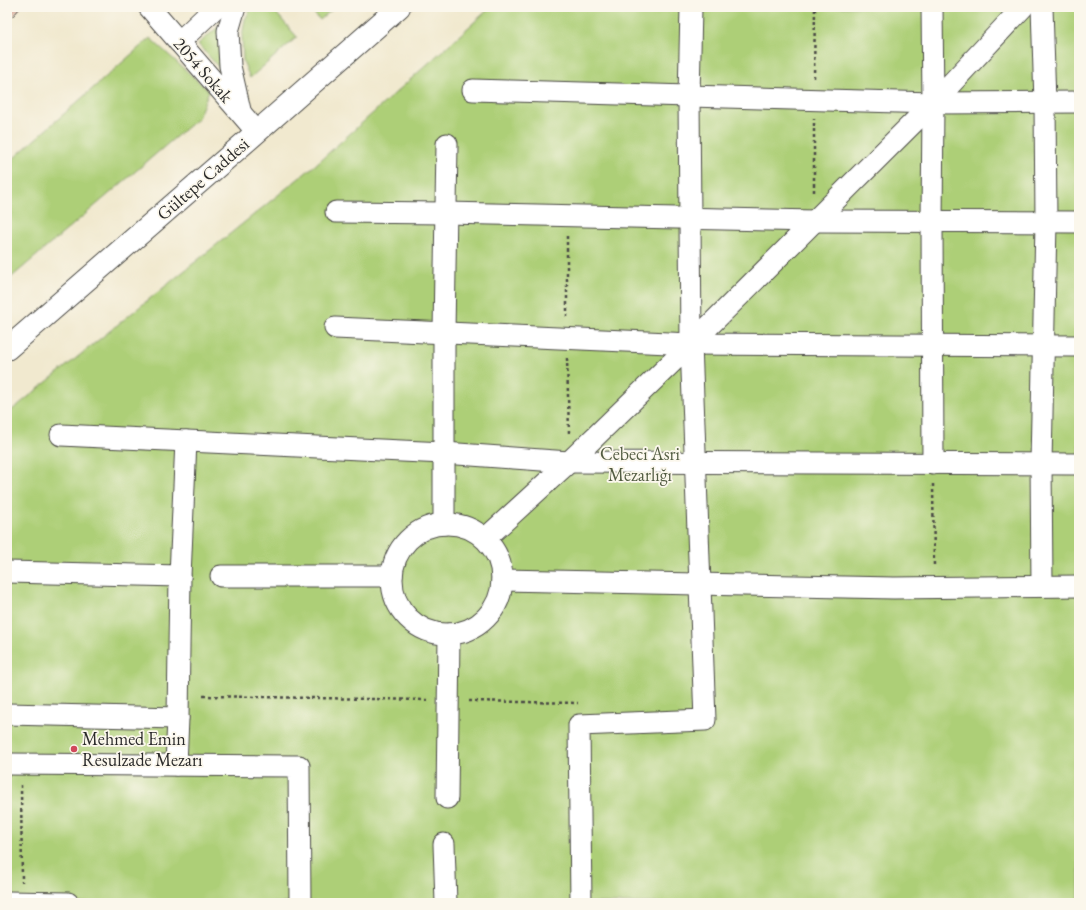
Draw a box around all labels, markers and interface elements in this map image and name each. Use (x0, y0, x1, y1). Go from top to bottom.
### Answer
street label: 2054 Sokak (169, 32, 238, 108)
street label: Gültepe Caddesi (152, 132, 254, 225)
park label: Cebeci Asri Mezarlığı (600, 442, 681, 486)
place label: Mehmed Emin Resulzade Mezarı (82, 727, 203, 771)
marker: Mehmed Emin Resulzade Mezarı (69, 744, 79, 754)

